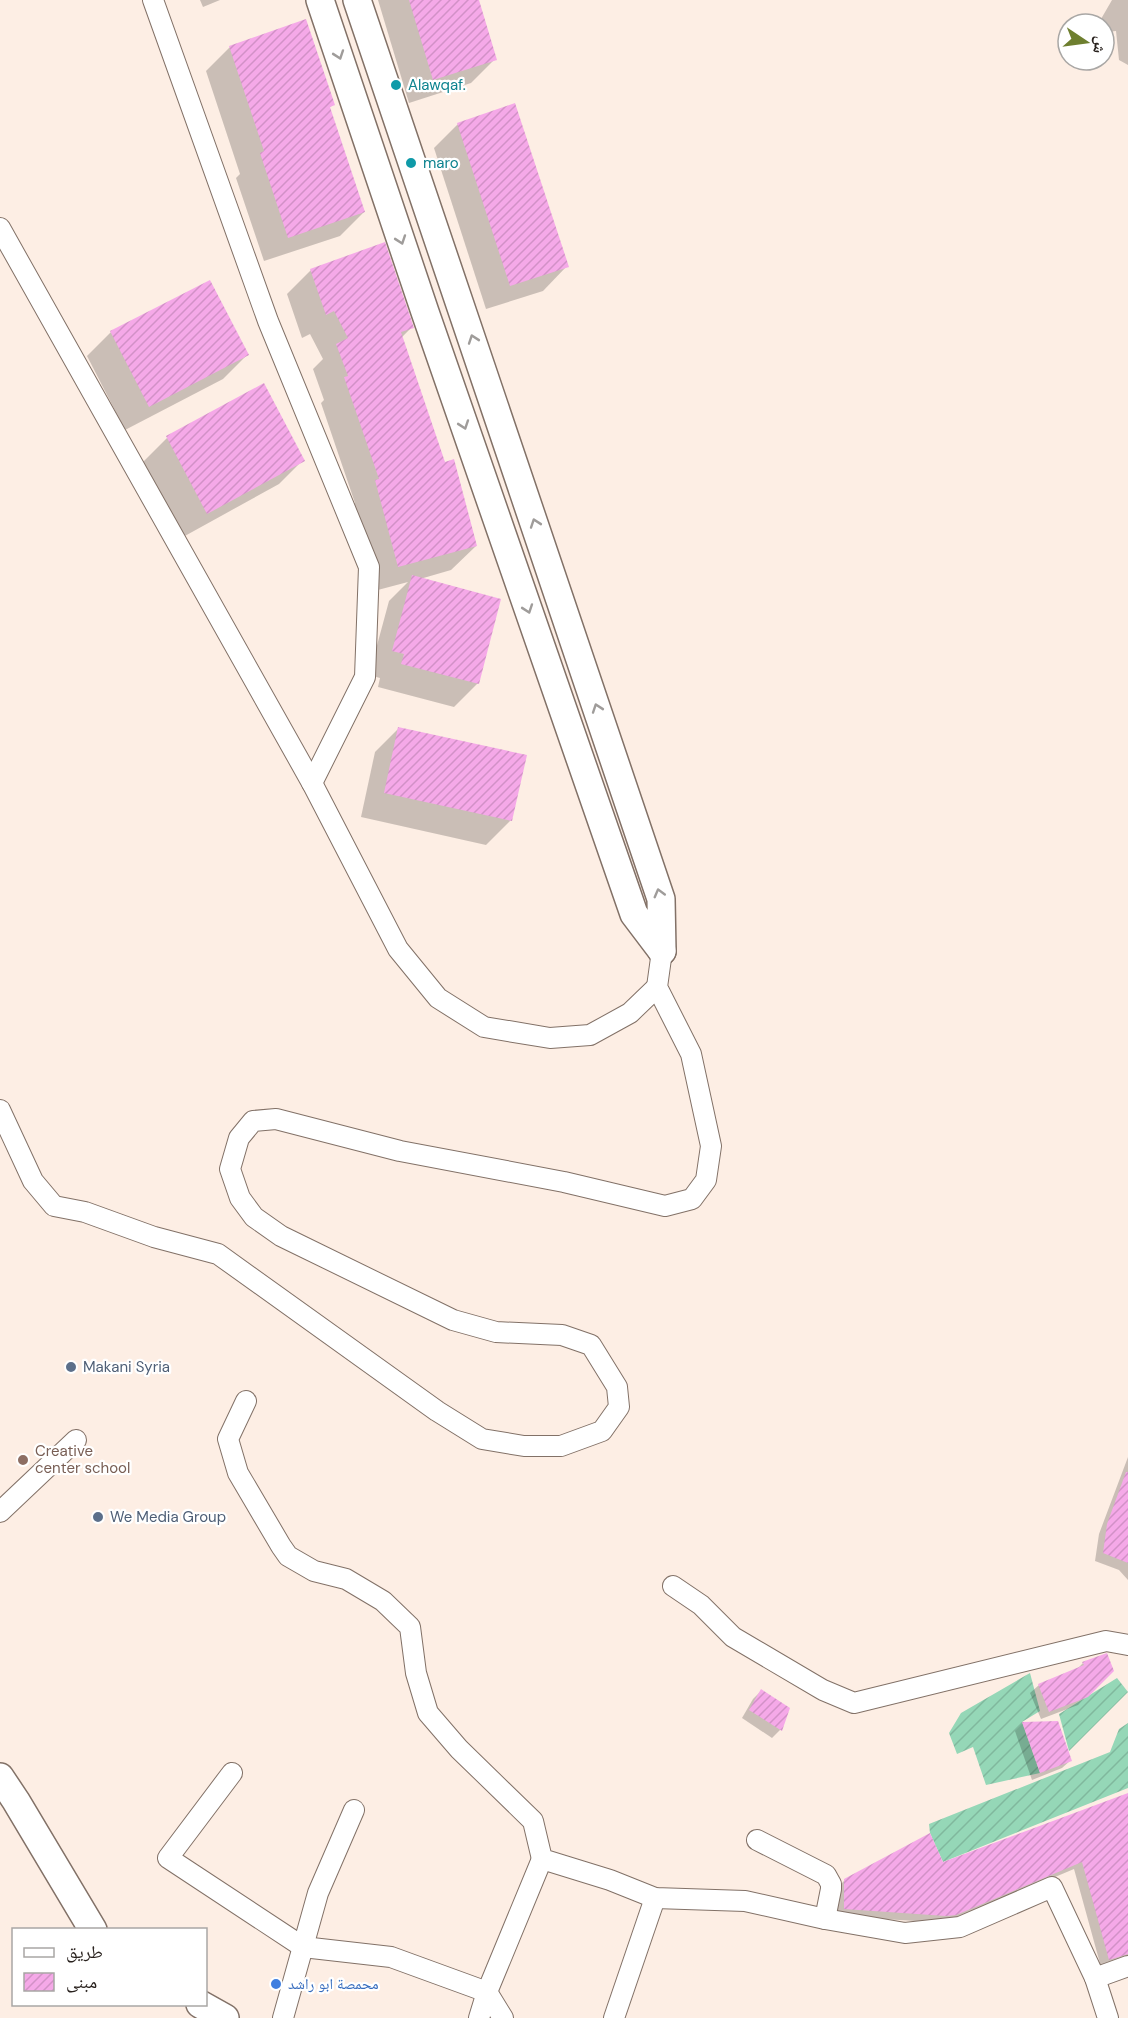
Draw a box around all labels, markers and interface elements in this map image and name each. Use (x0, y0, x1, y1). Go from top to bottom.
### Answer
north arrow (1056, 12, 1116, 72)
text: ش (1088, 35, 1112, 56)
one-way arrow (331, 49, 344, 60)
place label: Alawqaf. (408, 75, 466, 95)
marker: Alawqaf. (389, 78, 403, 92)
place label: maro (423, 153, 459, 173)
marker: maro (404, 156, 418, 170)
one-way arrow (394, 234, 406, 245)
one-way arrow (467, 334, 480, 345)
one-way arrow (457, 419, 470, 430)
one-way arrow (529, 518, 542, 529)
one-way arrow (521, 603, 534, 614)
one-way arrow (592, 703, 604, 714)
one-way arrow (653, 888, 666, 898)
place label: Makani Syria (83, 1357, 170, 1377)
marker: Makani Syria (64, 1360, 78, 1374)
place label: Creative center school (35, 1441, 130, 1478)
marker: Creative center school (16, 1453, 30, 1467)
place label: We Media Group (110, 1507, 226, 1527)
marker: We Media Group (91, 1510, 105, 1524)
legend (12, 1928, 207, 2006)
text: طريق (66, 1940, 103, 1964)
text: مبنى (66, 1970, 97, 1994)
place label: محمصة ابو راشد (288, 1974, 379, 1994)
marker: محمصة ابو راشد (269, 1977, 283, 1991)

